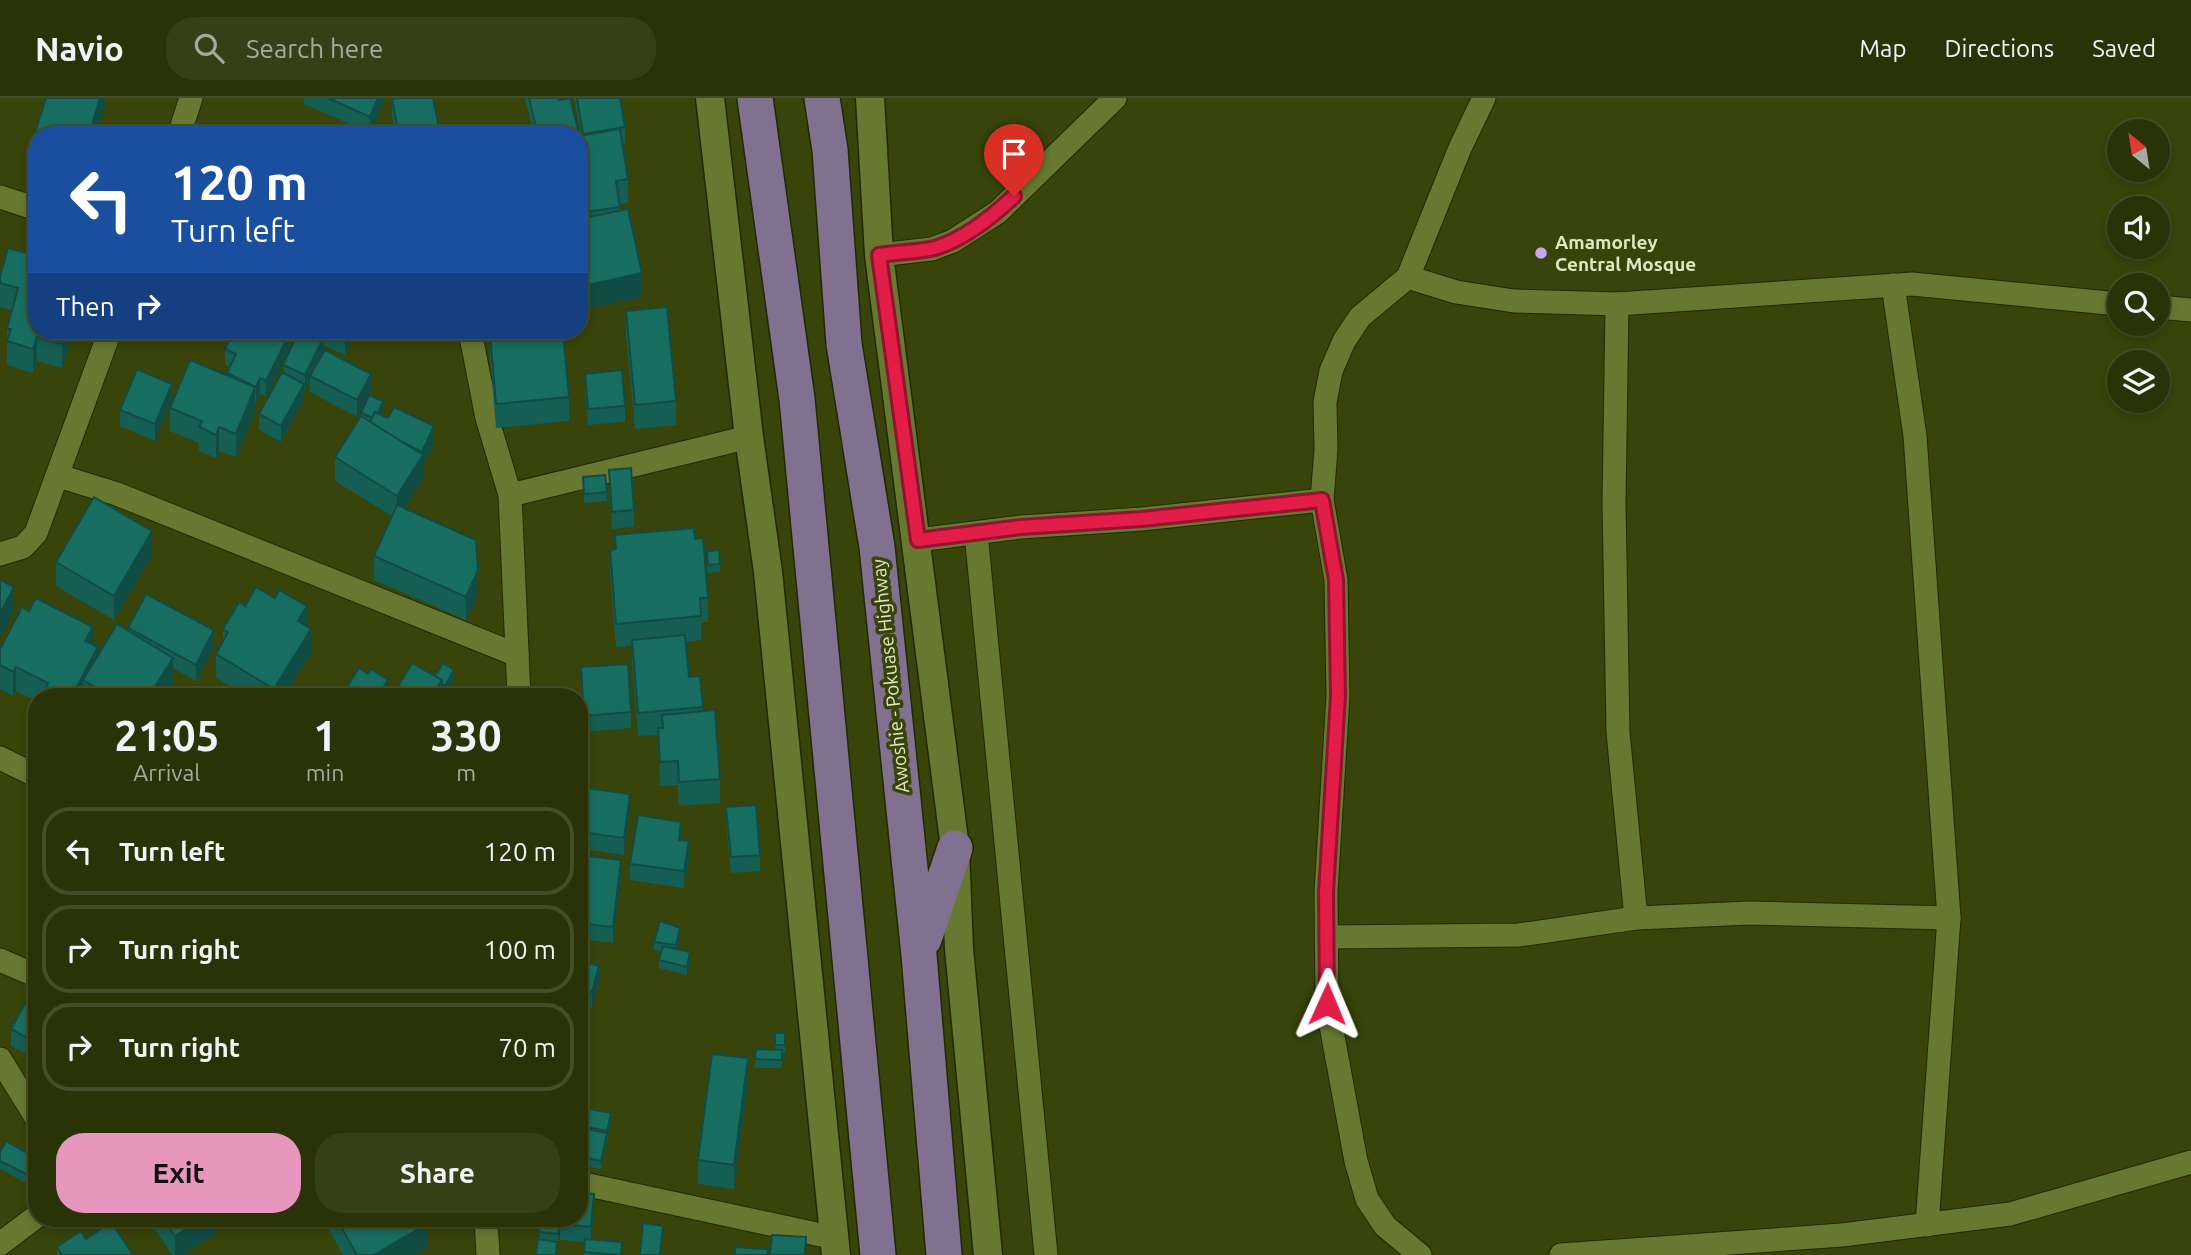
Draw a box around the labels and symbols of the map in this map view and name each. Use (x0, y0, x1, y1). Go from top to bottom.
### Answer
north arrow (2107, 119, 2170, 182)
pin (984, 124, 1044, 196)
place label: Amamorley Central Mosque (1555, 231, 1696, 275)
marker: Amamorley Central Mosque (1533, 245, 1549, 261)
street label: Awoshie - Pokuase Highway (867, 558, 913, 794)
position arrow (1290, 967, 1364, 1041)

